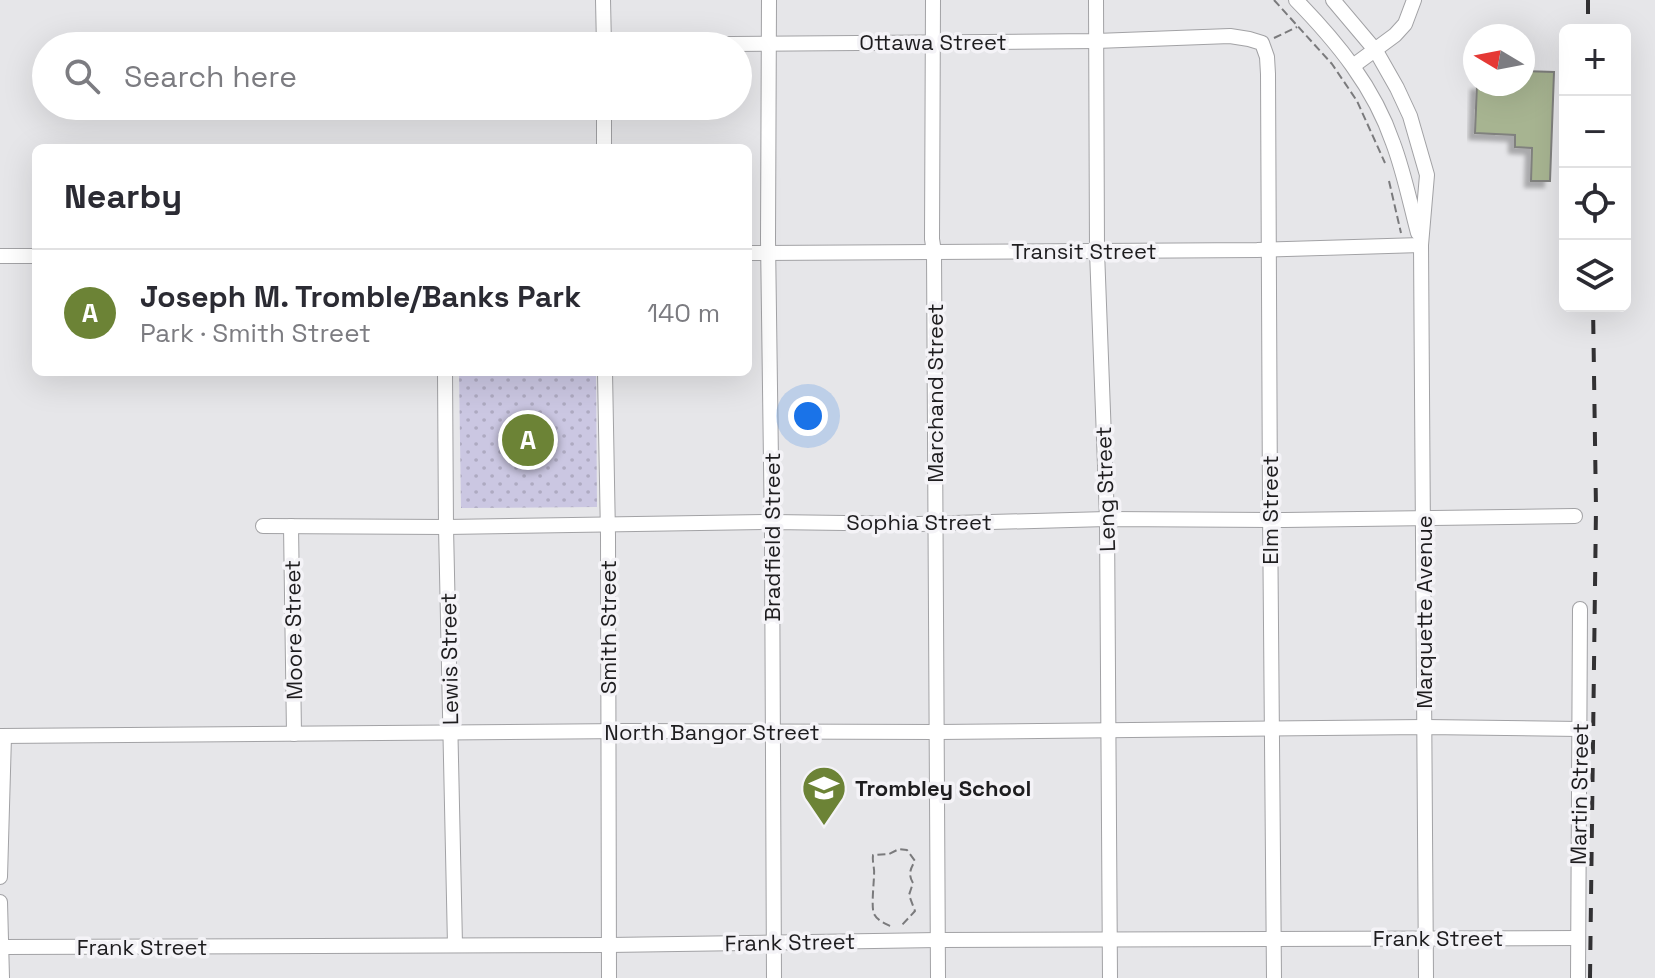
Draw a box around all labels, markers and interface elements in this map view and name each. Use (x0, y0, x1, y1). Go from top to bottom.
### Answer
north arrow (1463, 24, 1535, 96)
map controls (1559, 24, 1631, 312)
button: + (1559, 24, 1631, 96)
street label: Ottawa Street (859, 28, 1007, 56)
search box (32, 32, 752, 120)
icon: search (60, 54, 104, 98)
text: Search here (124, 57, 297, 96)
button: − (1559, 96, 1631, 168)
button: locate (1559, 168, 1631, 240)
text: Nearby (64, 175, 182, 218)
street label: Transit Street (1011, 237, 1157, 265)
button: layers (1559, 240, 1631, 312)
text: Joseph M. Tromble/Banks Park (140, 277, 581, 316)
text: A (82, 296, 98, 330)
text: 140 m (647, 296, 720, 330)
street label: Marchand Street (921, 303, 949, 483)
text: Park · Smith Street (140, 316, 371, 350)
your location (788, 396, 828, 436)
pin: A (502, 410, 554, 470)
street label: Leng Street (1089, 426, 1121, 552)
street label: Bradfield Street (758, 452, 786, 622)
street label: Elm Street (1256, 455, 1284, 565)
street label: Sophia Street (846, 508, 992, 536)
street label: Marquette Avenue (1410, 515, 1438, 709)
street label: Moore Street (278, 560, 308, 700)
street label: Smith Street (594, 560, 622, 694)
street label: Lewis Street (434, 593, 464, 725)
street label: North Bangor Street (604, 718, 820, 746)
street label: Martin Street (1564, 723, 1594, 865)
school or university icon: Trombley School (800, 764, 848, 827)
place label: Trombley School (855, 774, 1031, 802)
street label: Frank Street (1373, 924, 1503, 952)
street label: Frank Street (724, 927, 856, 957)
street label: Frank Street (77, 933, 207, 961)

